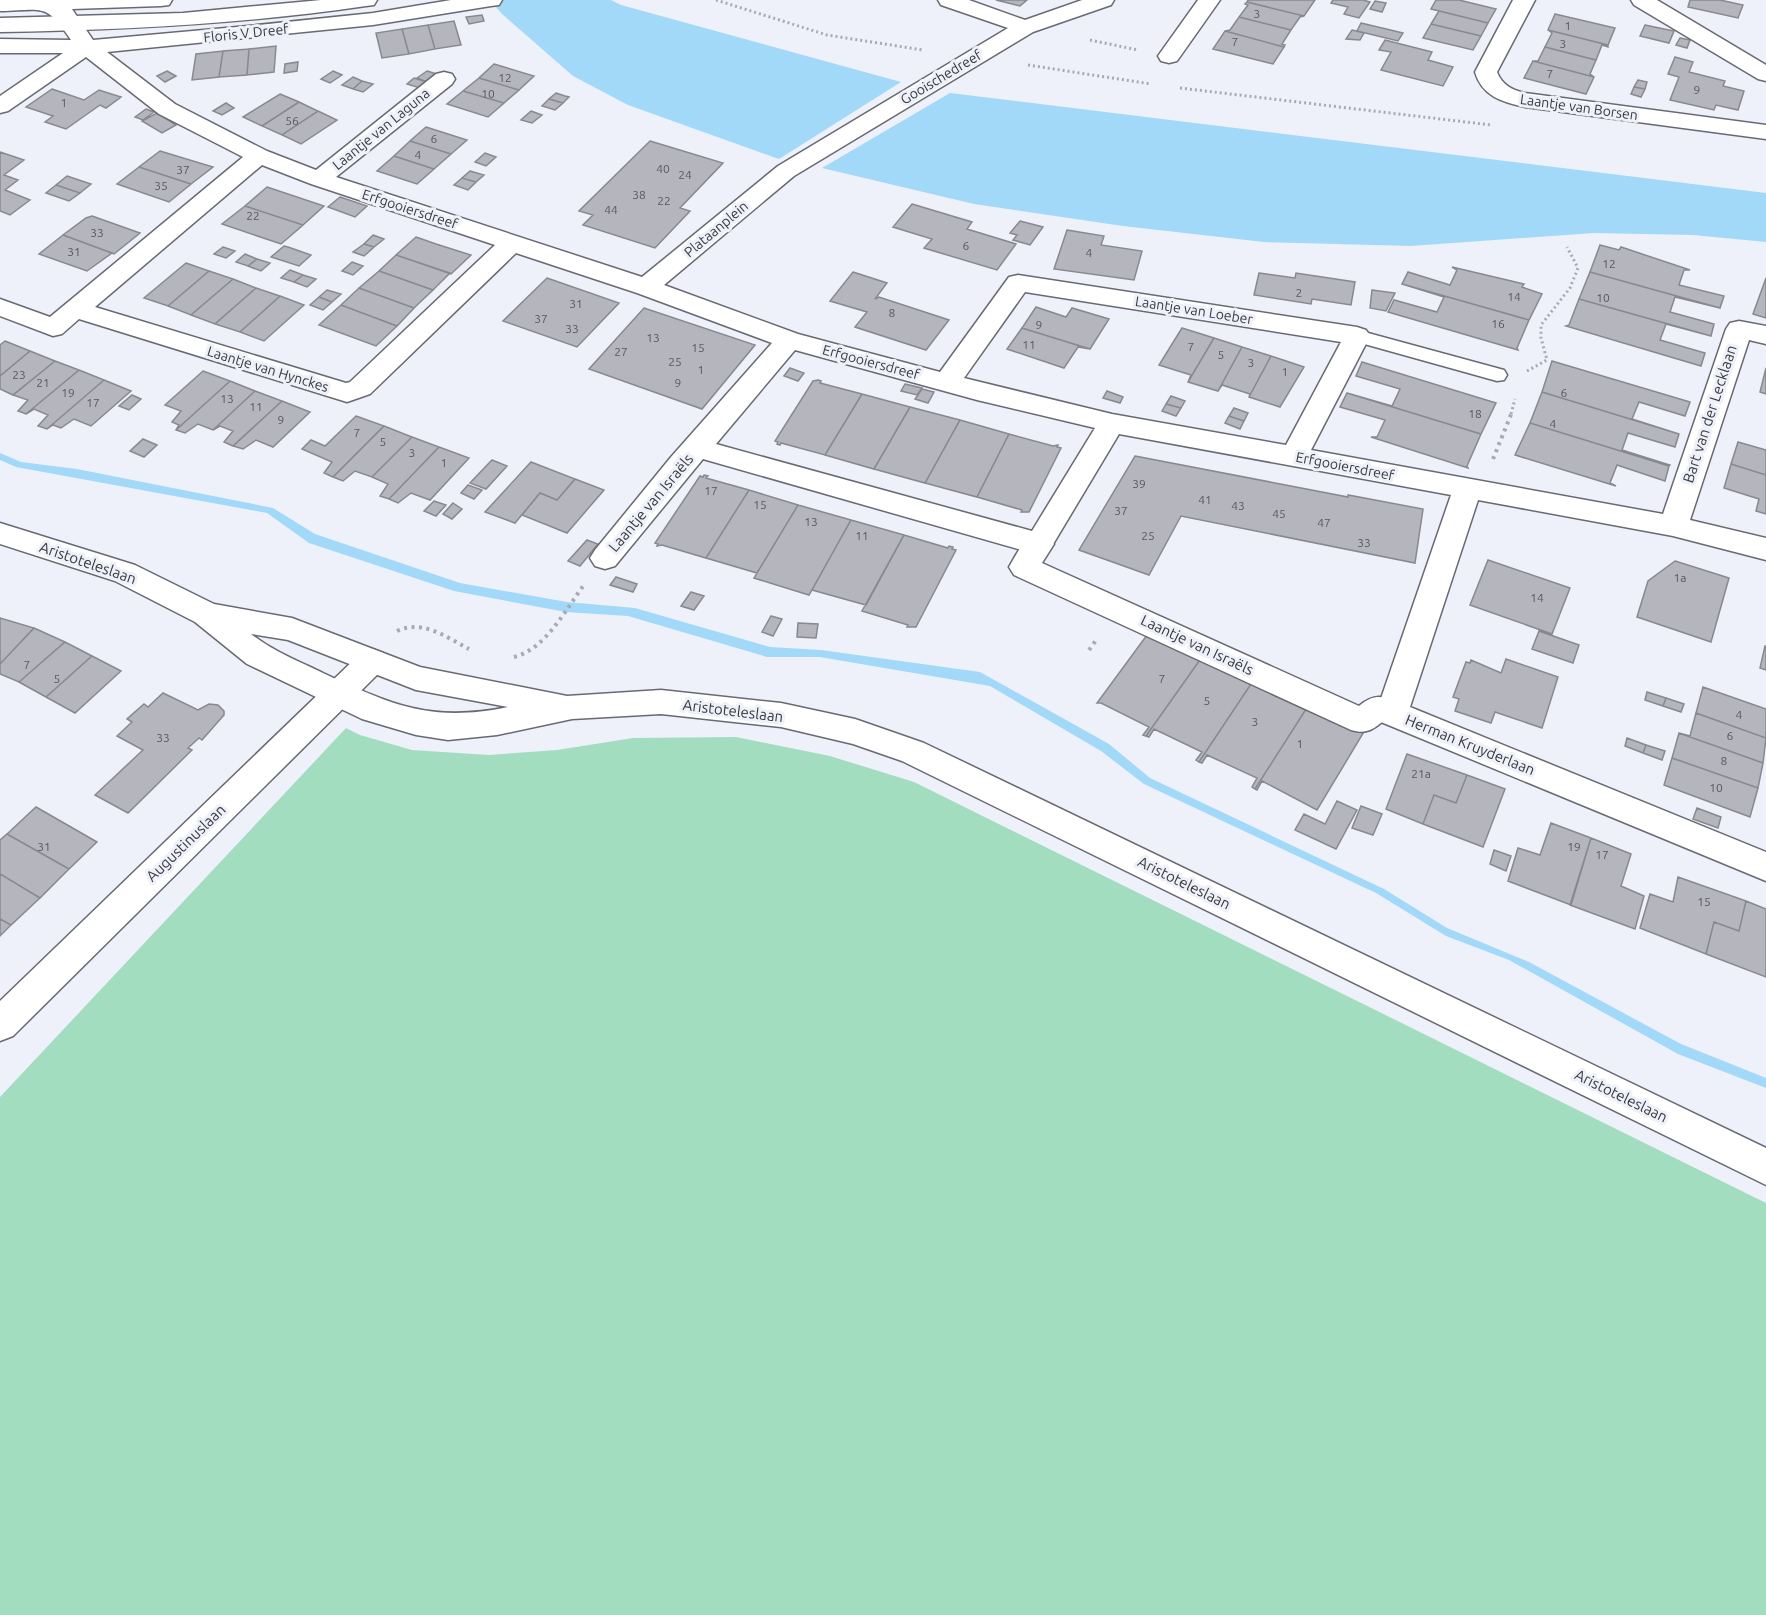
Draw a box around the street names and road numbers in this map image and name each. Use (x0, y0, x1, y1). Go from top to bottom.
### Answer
street label: Floris V Dreef (203, 21, 290, 45)
street label: Gooischedreef (898, 46, 985, 107)
street label: Laantje van Laguna (329, 85, 433, 173)
street label: Laantje van Borsen (1519, 91, 1639, 123)
street label: Erfgooiersdreef (360, 186, 461, 232)
street label: Plataanplein (681, 198, 751, 260)
street label: Laantje van Loeber (1134, 293, 1255, 327)
street label: Erfgooiersdreef (821, 341, 922, 383)
street label: Laantje van Hynckes (205, 343, 331, 395)
street label: Bart van der Lecklaan (1679, 343, 1740, 485)
street label: Erfgooiersdreef (1295, 449, 1396, 483)
street label: Laantje van Israëls (605, 450, 696, 555)
street label: Aristoteleslaan (38, 538, 139, 587)
street label: Laantje van Israëls (1138, 611, 1256, 678)
street label: Aristoteleslaan (682, 696, 784, 725)
street label: Herman Kruyderlaan (1403, 711, 1537, 778)
street label: Augustinuslaan (143, 801, 229, 885)
street label: Aristoteleslaan (1135, 853, 1233, 912)
street label: Aristoteleslaan (1572, 1066, 1670, 1125)

